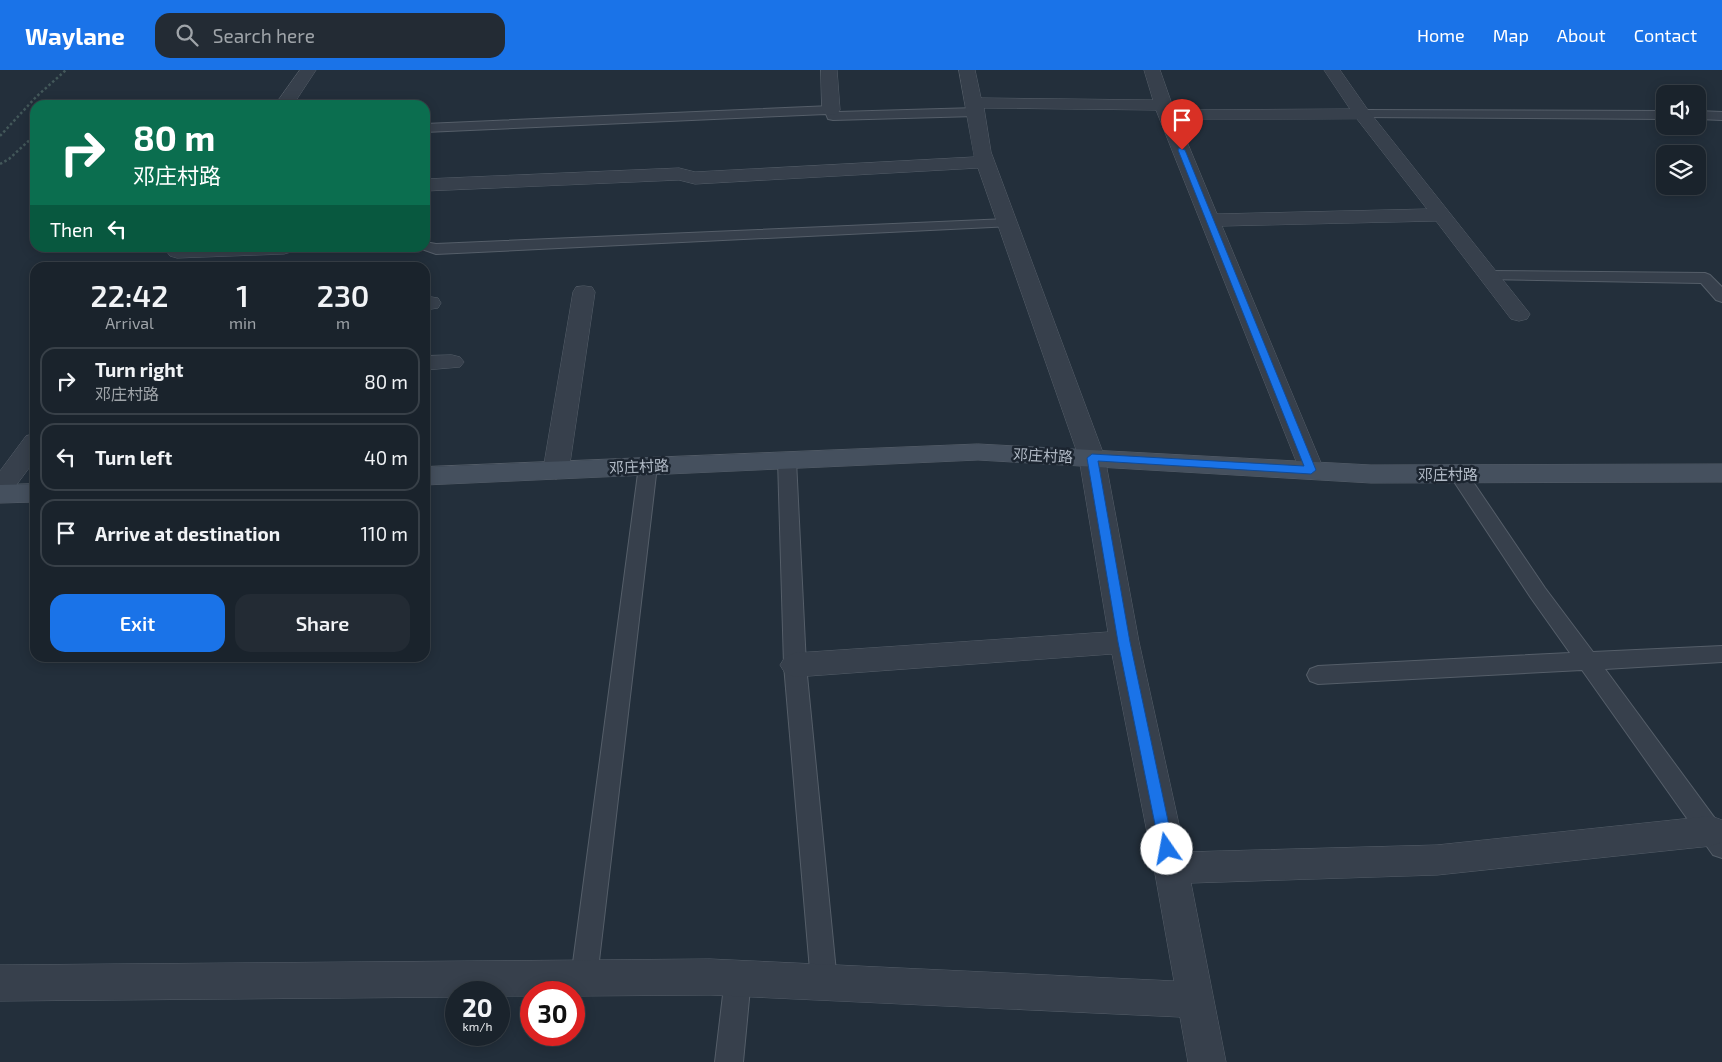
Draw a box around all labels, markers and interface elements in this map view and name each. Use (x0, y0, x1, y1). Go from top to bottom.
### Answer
search box (155, 13, 505, 58)
text: Waylane (25, 21, 125, 50)
icon: search (173, 21, 201, 49)
text: Search here (213, 24, 315, 47)
text: Home (1417, 24, 1465, 46)
text: Map (1493, 24, 1529, 46)
text: About (1557, 24, 1606, 46)
text: Contact (1634, 24, 1697, 46)
map controls (1656, 85, 1706, 195)
button: sound (1656, 85, 1706, 135)
pin (1161, 99, 1203, 150)
icon: arrive (1168, 106, 1196, 134)
text: 80 m (133, 116, 215, 158)
icon: right (50, 120, 115, 185)
button: layers (1656, 145, 1706, 195)
text: 邓庄村路 (133, 162, 221, 188)
icon: left (103, 215, 131, 243)
text: Then (50, 218, 93, 241)
text: 22:42 (91, 277, 168, 313)
text: 1 (236, 277, 249, 313)
text: 230 (317, 277, 369, 313)
text: Arrival (105, 313, 154, 332)
text: min (229, 313, 256, 332)
text: m (336, 313, 350, 332)
text: Turn right (95, 358, 183, 381)
icon: right (52, 367, 80, 395)
text: 80 m (364, 370, 408, 393)
text: 邓庄村路 (95, 384, 159, 403)
icon: left (52, 443, 80, 471)
street label: 邓庄村路 (1013, 444, 1073, 466)
text: Turn left (95, 446, 172, 469)
text: 40 m (364, 446, 408, 469)
street label: 邓庄村路 (609, 455, 669, 477)
street label: 邓庄村路 (1418, 465, 1478, 483)
icon: arrive (52, 519, 80, 547)
text: Arrive at destination (95, 522, 280, 545)
text: 110 m (361, 522, 408, 545)
button: Exit (50, 594, 225, 652)
button: Share (235, 594, 410, 652)
position arrow (1140, 822, 1192, 874)
speed limit sign: 30 (520, 981, 585, 1046)
text: 20 (462, 992, 493, 1022)
text: km/h (463, 1019, 492, 1033)

